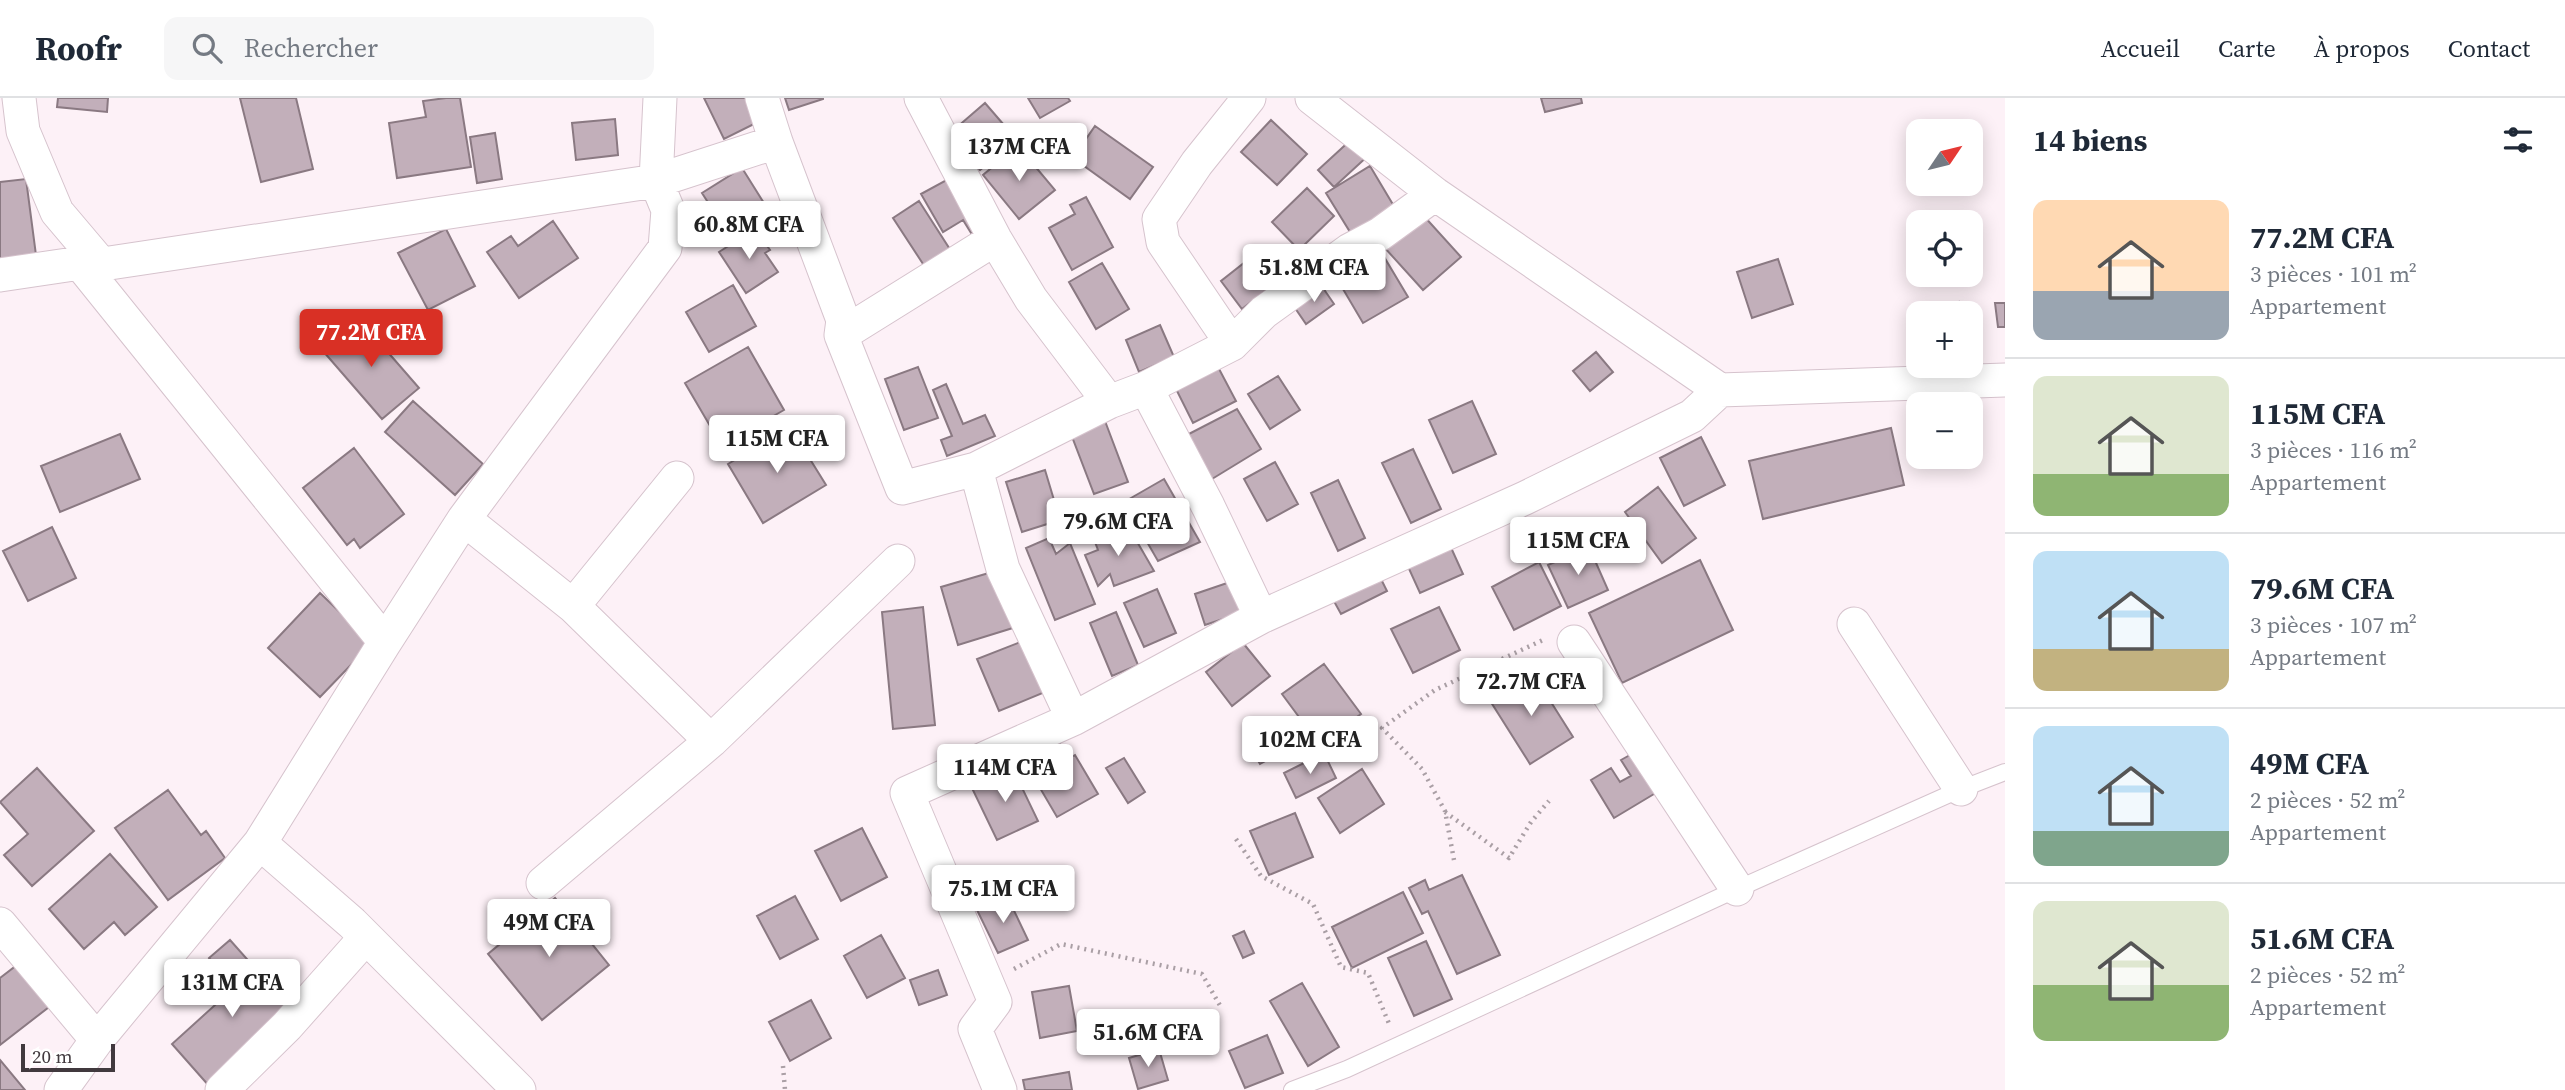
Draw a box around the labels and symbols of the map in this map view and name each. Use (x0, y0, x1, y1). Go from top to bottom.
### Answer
north arrow (1906, 119, 1983, 196)
pin: 137M CFA (947, 123, 1091, 183)
pin: 60.8M CFA (669, 202, 829, 261)
pin: 51.8M CFA (1234, 244, 1394, 304)
pin: 77.2M CFA (291, 310, 451, 369)
pin: 115M CFA (705, 416, 849, 475)
pin: 79.6M CFA (1038, 498, 1198, 558)
pin: 115M CFA (1506, 518, 1650, 577)
pin: 72.7M CFA (1451, 658, 1611, 718)
pin: 102M CFA (1238, 716, 1382, 776)
pin: 114M CFA (933, 744, 1077, 804)
pin: 75.1M CFA (923, 866, 1083, 925)
pin: 49M CFA (484, 900, 614, 959)
pin: 131M CFA (160, 960, 304, 1019)
pin: 51.6M CFA (1068, 1010, 1228, 1069)
scale bar (21, 1041, 116, 1073)

